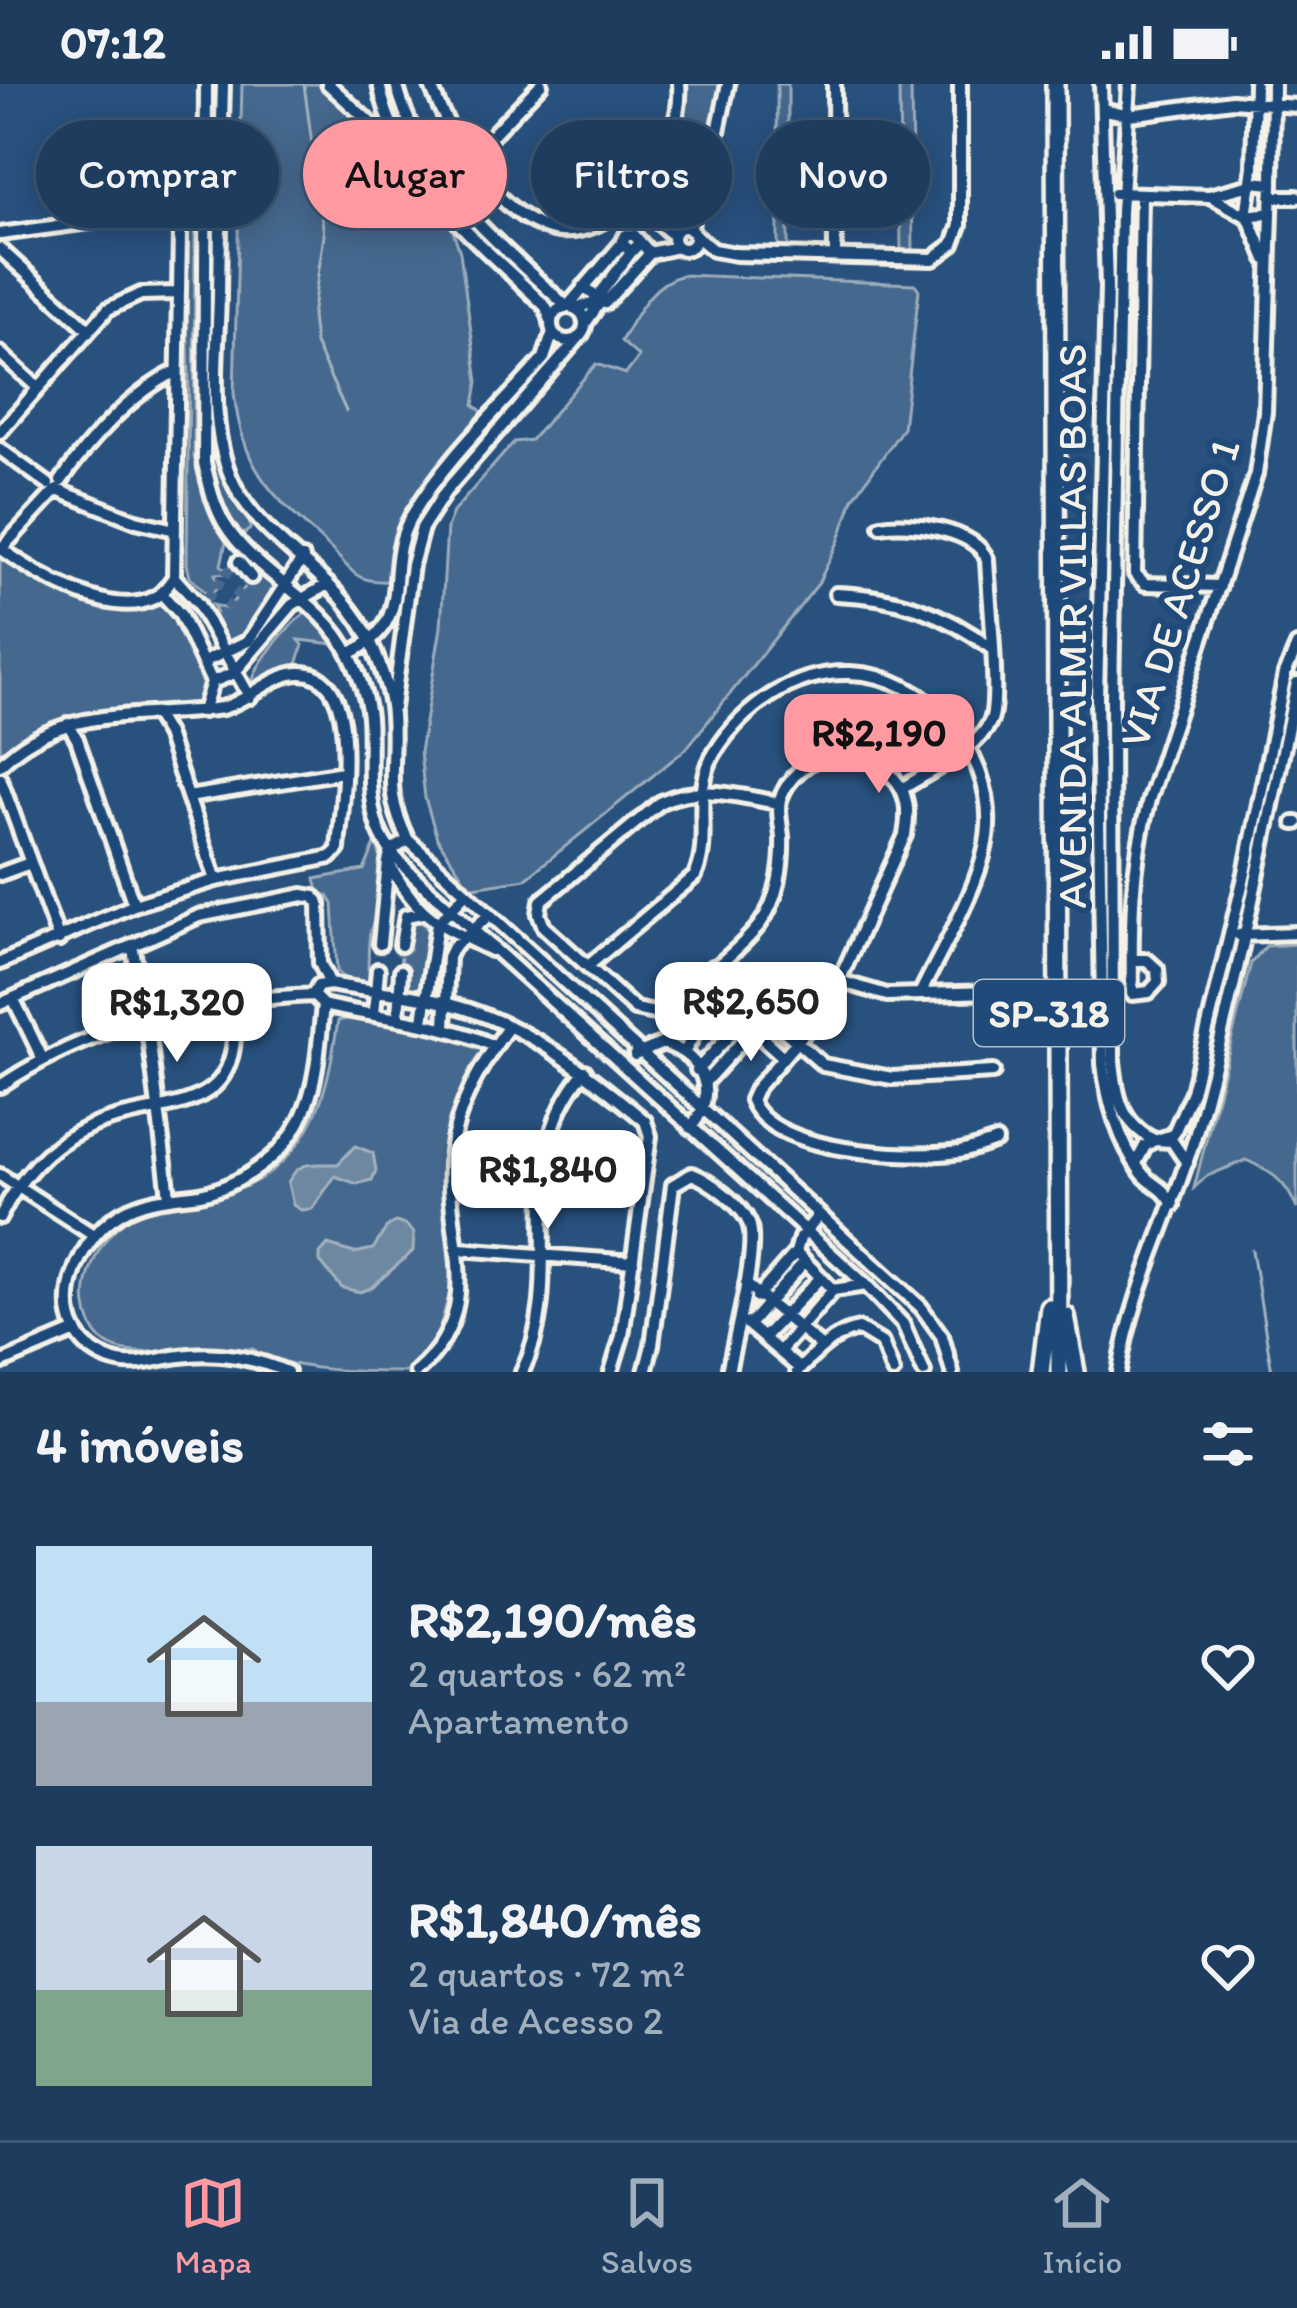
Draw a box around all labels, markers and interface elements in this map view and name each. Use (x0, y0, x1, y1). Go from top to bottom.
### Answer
text: 07:12 (60, 15, 166, 69)
chip: Comprar (36, 120, 279, 228)
chip: Alugar (303, 120, 507, 228)
chip: Filtros (531, 120, 732, 228)
chip: Novo (756, 120, 930, 228)
street label: AVENIDA ALMIR VILLAS BOAS (1046, 344, 1097, 908)
street label: VIA DE ACESSO 1 (1108, 433, 1251, 754)
pin: R$2,190 (768, 694, 990, 796)
text: R$2,190 (811, 709, 947, 756)
pin: R$2,650 (640, 962, 862, 1064)
pin: R$1,320 (66, 963, 288, 1065)
text: R$2,650 (682, 977, 820, 1024)
text: R$1,320 (109, 978, 245, 1025)
road number: SP-318 (974, 980, 1124, 1046)
pin: R$1,840 (437, 1130, 659, 1232)
text: R$1,840 (478, 1145, 618, 1192)
icon: filters (1195, 1411, 1261, 1477)
text: 4 imóveis (36, 1414, 244, 1475)
text: R$2,190/mês (408, 1589, 697, 1650)
icon: home (132, 1594, 276, 1738)
icon: heart (1195, 1633, 1261, 1699)
text: 2 quartos · 62 m² (408, 1650, 686, 1697)
text: Apartamento (408, 1697, 629, 1744)
text: R$1,840/mês (408, 1889, 702, 1950)
icon: home (132, 1894, 276, 2038)
icon: heart (1195, 1933, 1261, 1999)
text: 2 quartos · 72 m² (408, 1950, 685, 1997)
text: Via de Acesso 2 (408, 1997, 663, 2044)
tab: Mapa (175, 2170, 252, 2281)
tab: Salvos (601, 2170, 693, 2281)
tab: Início (1043, 2170, 1122, 2281)

